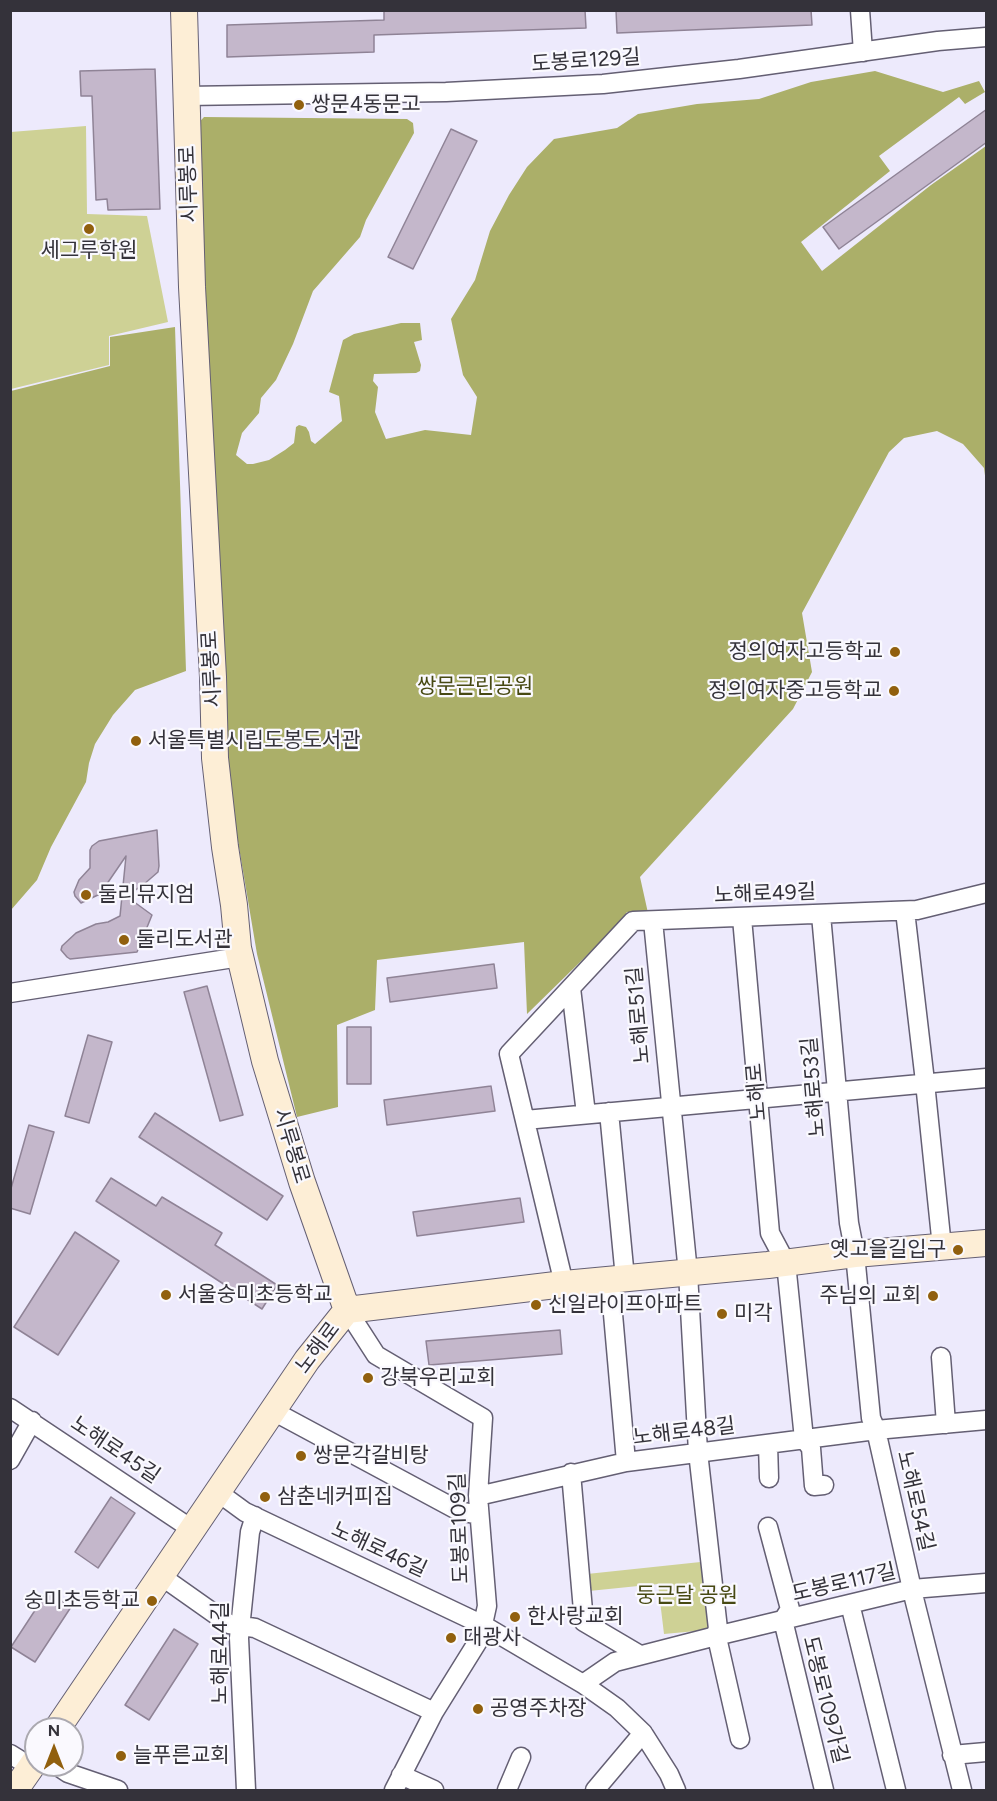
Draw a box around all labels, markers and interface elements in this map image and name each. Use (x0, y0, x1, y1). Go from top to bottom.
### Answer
street label: 도봉로129길 (530, 45, 642, 77)
place label: 쌍문4동문고 (311, 92, 421, 118)
marker: 쌍문4동문고 (292, 98, 306, 112)
street label: 시루봉로 (175, 145, 203, 223)
marker: 세그루학원 (82, 222, 96, 236)
place label: 세그루학원 (41, 238, 137, 264)
street label: 시루봉로 (197, 630, 227, 708)
place label: 정의여자고등학교 (728, 639, 883, 665)
marker: 정의여자고등학교 (888, 645, 902, 659)
park label: 쌍문근린공원 (417, 674, 533, 700)
place label: 정의여자중고등학교 (708, 678, 882, 704)
marker: 정의여자중고등학교 (887, 684, 901, 698)
place label: 서울특별시립도봉도서관 (148, 728, 361, 754)
marker: 서울특별시립도봉도서관 (129, 734, 143, 748)
street label: 노해로49길 (713, 880, 817, 908)
place label: 둘리뮤지엄 (98, 882, 195, 908)
marker: 둘리뮤지엄 (79, 888, 93, 902)
place label: 둘리도서관 (136, 927, 233, 953)
marker: 둘리도서관 (117, 933, 131, 947)
street label: 노해로51길 (622, 965, 656, 1065)
street label: 노해로53길 (797, 1036, 831, 1138)
street label: 노해로 (742, 1062, 772, 1122)
street label: 시루봉로 (268, 1105, 314, 1187)
place label: 옛고을길입구 (830, 1237, 946, 1263)
marker: 옛고을길입구 (951, 1243, 965, 1257)
place label: 서울숭미초등학교 (178, 1282, 333, 1308)
place label: 주님의 교회 (819, 1283, 921, 1309)
marker: 서울숭미초등학교 (159, 1288, 173, 1302)
marker: 주님의 교회 (926, 1289, 940, 1303)
place label: 신일라이프아파트 (548, 1292, 703, 1318)
marker: 신일라이프아파트 (529, 1298, 543, 1312)
place label: 미각 (734, 1301, 773, 1327)
marker: 미각 (715, 1307, 729, 1321)
street label: 노해로 (290, 1317, 346, 1379)
place label: 강북우리교회 (380, 1365, 496, 1391)
marker: 강북우리교회 (361, 1371, 375, 1385)
street label: 노해로45길 (66, 1411, 164, 1489)
street label: 노해로48길 (631, 1413, 737, 1451)
place label: 쌍문각갈비탕 (313, 1443, 429, 1469)
street label: 노해로54길 (891, 1448, 939, 1554)
marker: 쌍문각갈비탕 (294, 1449, 308, 1463)
street label: 도봉로109길 (445, 1472, 475, 1584)
place label: 삼춘네커피집 (277, 1484, 393, 1510)
marker: 삼춘네커피집 (258, 1490, 272, 1504)
street label: 노해로46길 (327, 1517, 431, 1583)
street label: 도봉로117길 (790, 1559, 898, 1607)
park label: 둥근달 공원 (636, 1583, 738, 1609)
place label: 숭미초등학교 (24, 1588, 140, 1614)
marker: 숭미초등학교 (145, 1594, 159, 1608)
street label: 노해로44길 (208, 1601, 234, 1705)
place label: 한사랑교회 (527, 1604, 624, 1630)
marker: 한사랑교회 (508, 1610, 522, 1624)
place label: 대광사 (463, 1625, 521, 1651)
marker: 대광사 (444, 1631, 458, 1645)
street label: 도봉로109가길 (797, 1634, 853, 1766)
place label: 공영주차장 (490, 1696, 587, 1722)
marker: 공영주차장 (471, 1702, 485, 1716)
north arrow (24, 1717, 84, 1777)
text: N (48, 1721, 60, 1740)
place label: 늘푸른교회 (133, 1743, 230, 1769)
marker: 늘푸른교회 (114, 1749, 128, 1763)

